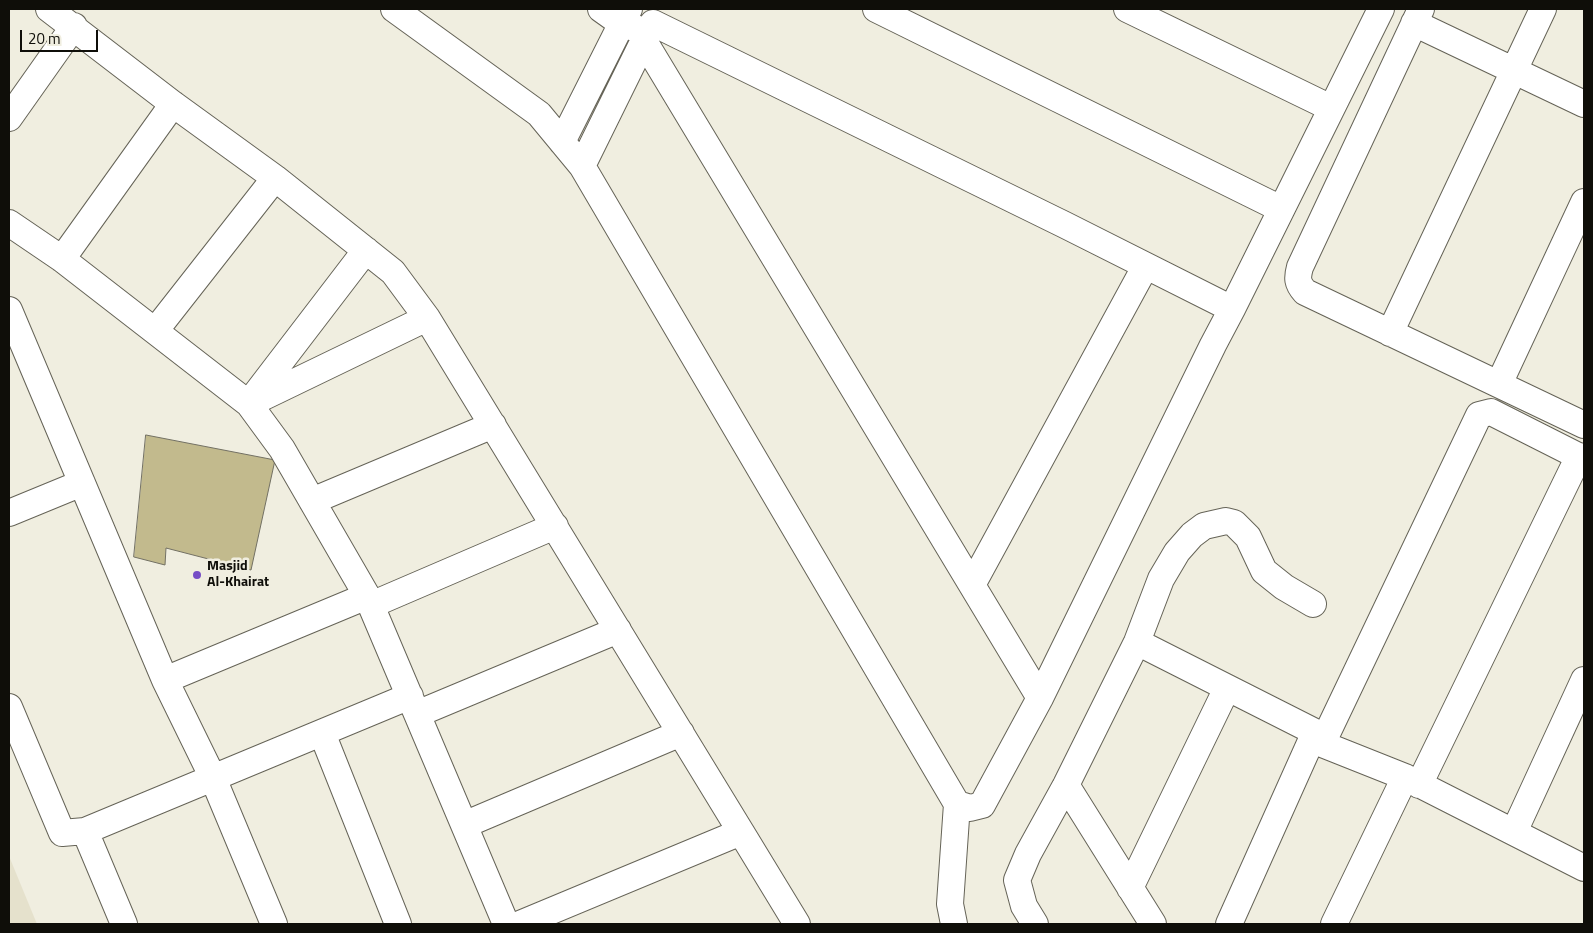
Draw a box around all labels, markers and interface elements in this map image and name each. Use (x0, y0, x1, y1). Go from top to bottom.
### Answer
scale bar (22, 20, 100, 52)
text: 20 m (28, 27, 61, 50)
place label: Masjid Al-Khairat (207, 559, 269, 592)
marker: Masjid Al-Khairat (191, 569, 203, 581)

